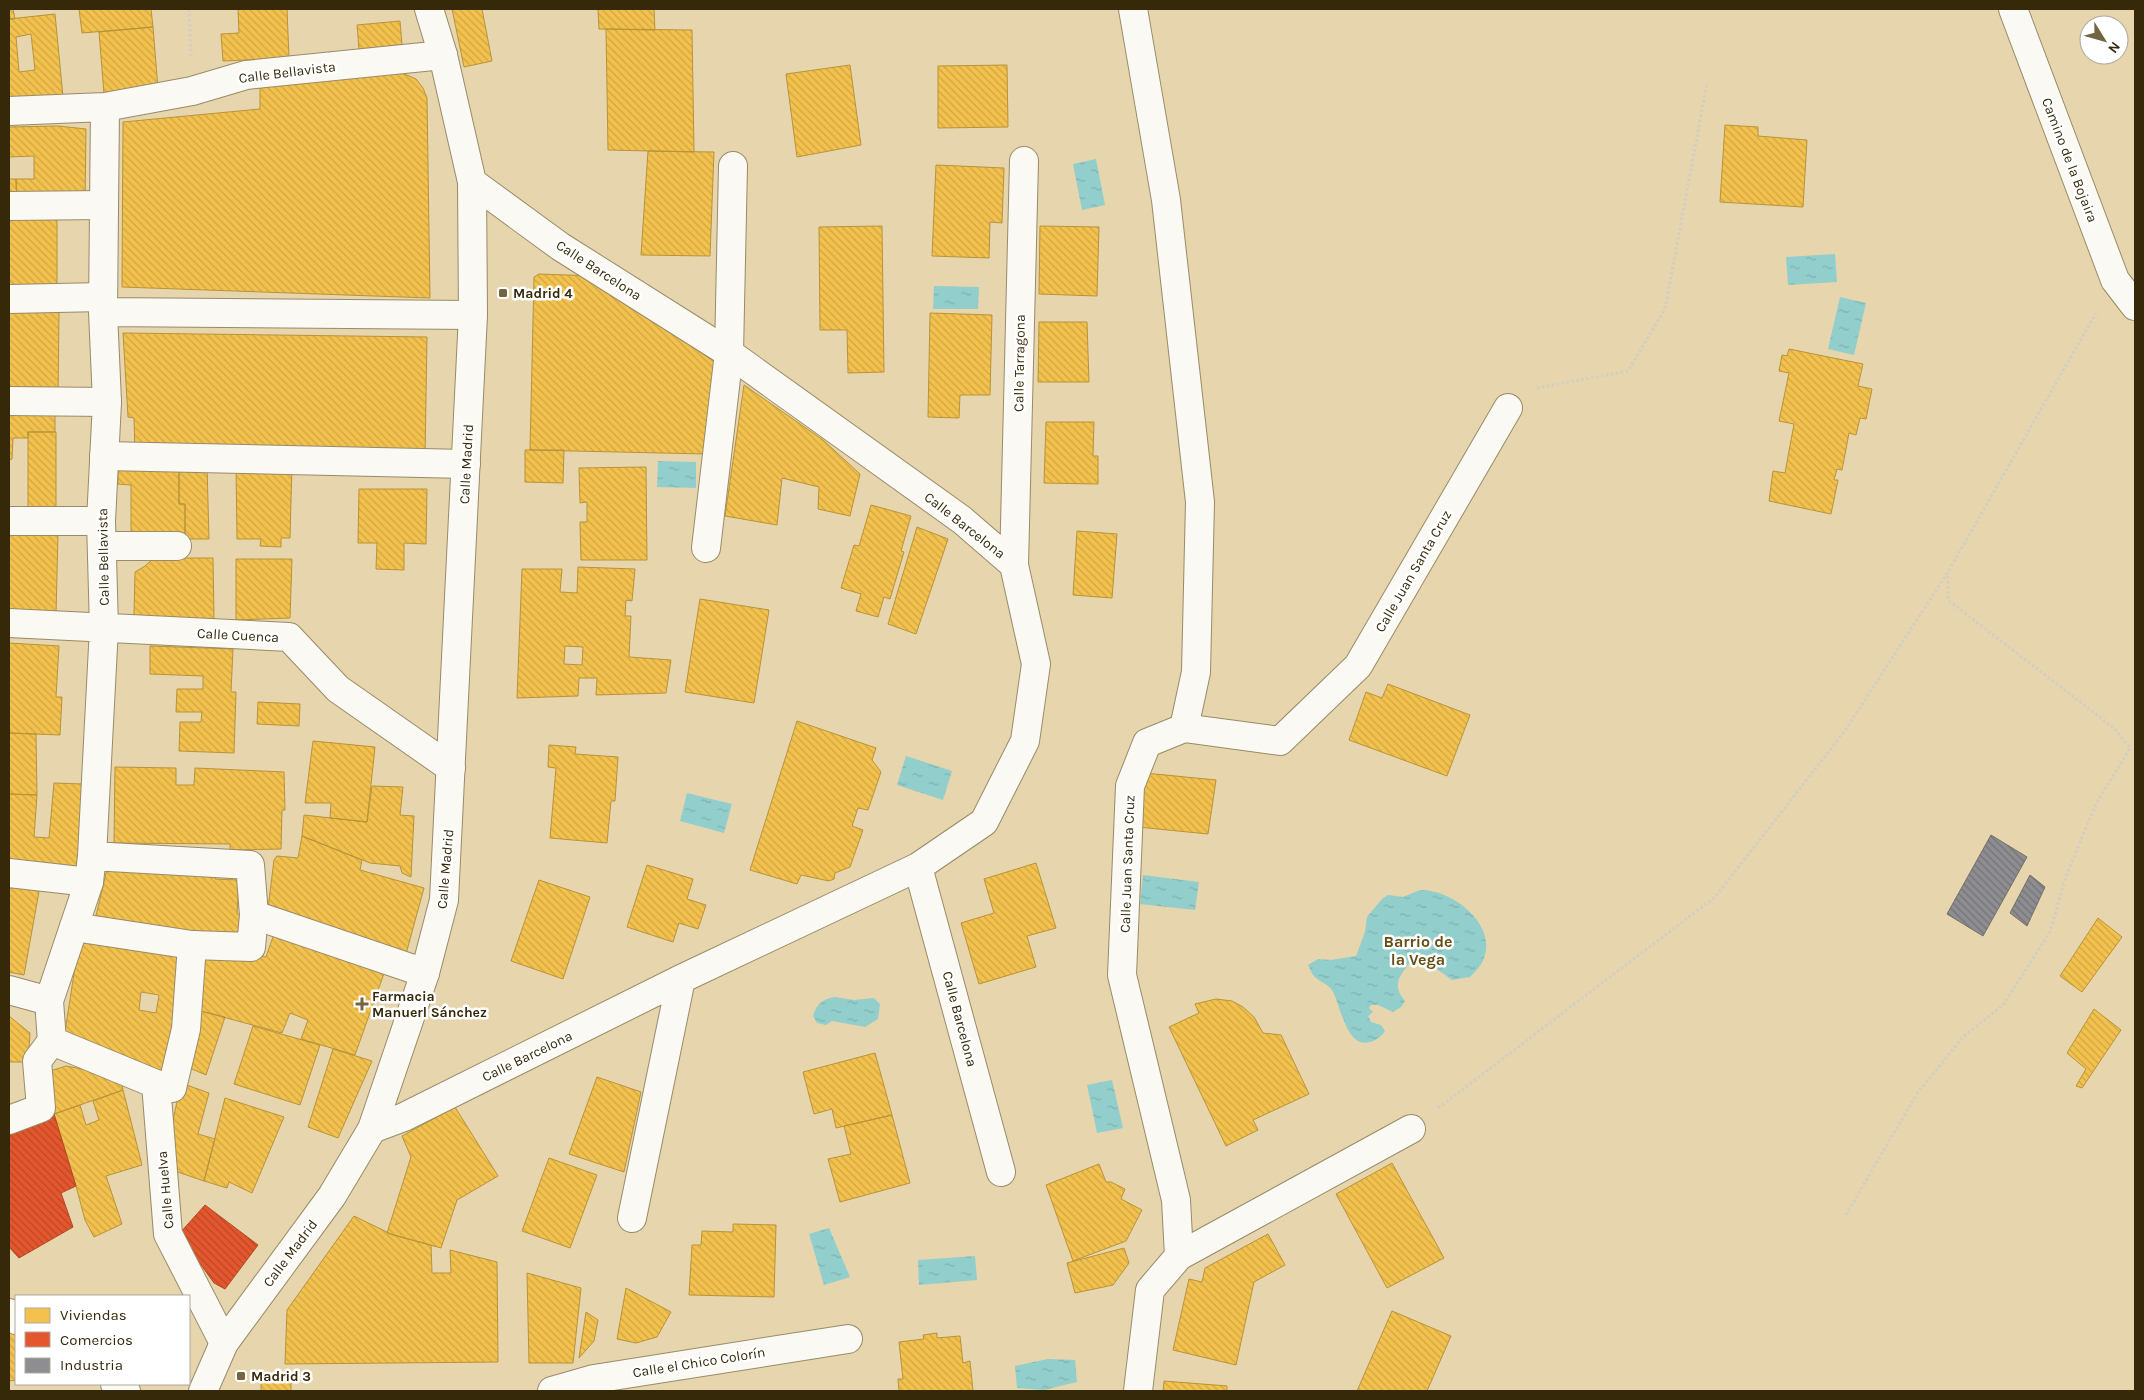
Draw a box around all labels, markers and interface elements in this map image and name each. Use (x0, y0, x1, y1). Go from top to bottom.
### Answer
north arrow (2079, 15, 2129, 65)
text: N (2104, 38, 2124, 57)
street label: Calle Bellavista (238, 58, 337, 87)
street label: Camino de la Bojaira (2038, 95, 2101, 225)
street label: Calle Barcelona (553, 237, 645, 304)
place label: Madrid 4 (513, 285, 573, 302)
marker: Madrid 4 (497, 287, 509, 299)
street label: Calle Tarragona (1010, 314, 1029, 412)
street label: Calle Madrid (456, 424, 477, 504)
street label: Calle Barcelona (921, 488, 1009, 562)
street label: Calle Juan Santa Cruz (1372, 507, 1455, 635)
street label: Calle Bellavista (94, 508, 113, 606)
street label: Calle Cuenca (196, 625, 280, 646)
street label: Calle Juan Santa Cruz (1117, 795, 1138, 933)
street label: Calle Madrid (434, 828, 457, 910)
district label: Barrio de la Vega (1384, 932, 1452, 969)
street label: Calle Barcelona (939, 969, 980, 1069)
place label: Farmacia Manuerl Sánchez (372, 988, 487, 1021)
marker: Farmacia Manuerl Sánchez (356, 998, 368, 1010)
street label: Calle Barcelona (479, 1027, 575, 1086)
street label: Calle Huelva (154, 1150, 177, 1230)
street label: Calle Madrid (260, 1216, 321, 1290)
legend (15, 1295, 190, 1385)
text: Viviendas (60, 1306, 127, 1324)
text: Comercios (60, 1331, 133, 1349)
street label: Calle el Chico Colorín (632, 1344, 767, 1381)
text: Industria (60, 1356, 123, 1374)
place label: Madrid 3 (251, 1368, 311, 1385)
marker: Madrid 3 (235, 1370, 247, 1382)

